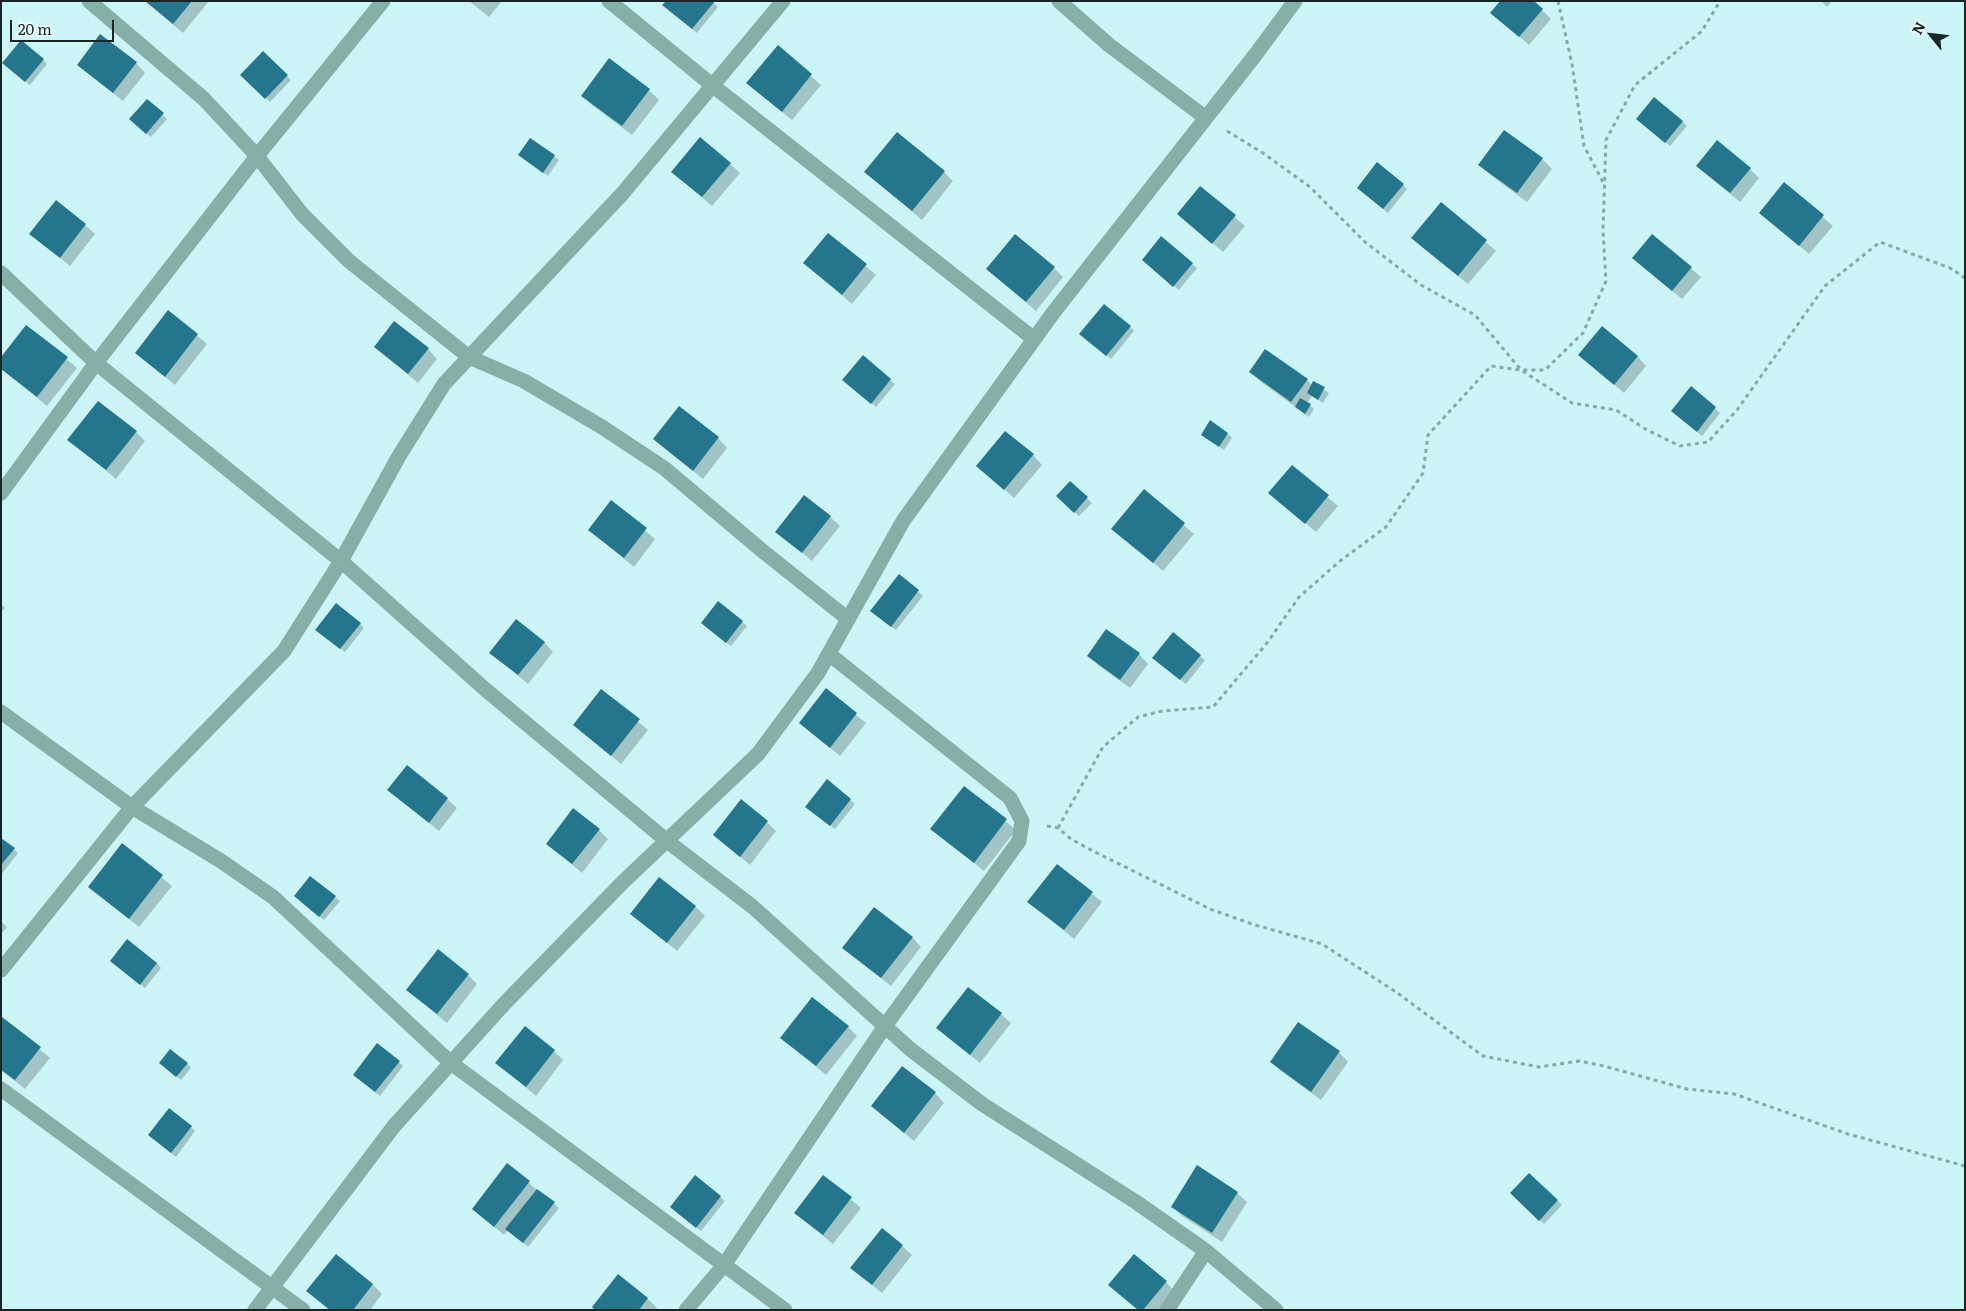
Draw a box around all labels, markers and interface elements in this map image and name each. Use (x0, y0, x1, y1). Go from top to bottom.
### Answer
scale bar (12, 10, 116, 42)
north arrow (1906, 10, 1956, 60)
text: 20 m (18, 17, 52, 40)
text: N (1906, 18, 1929, 38)

